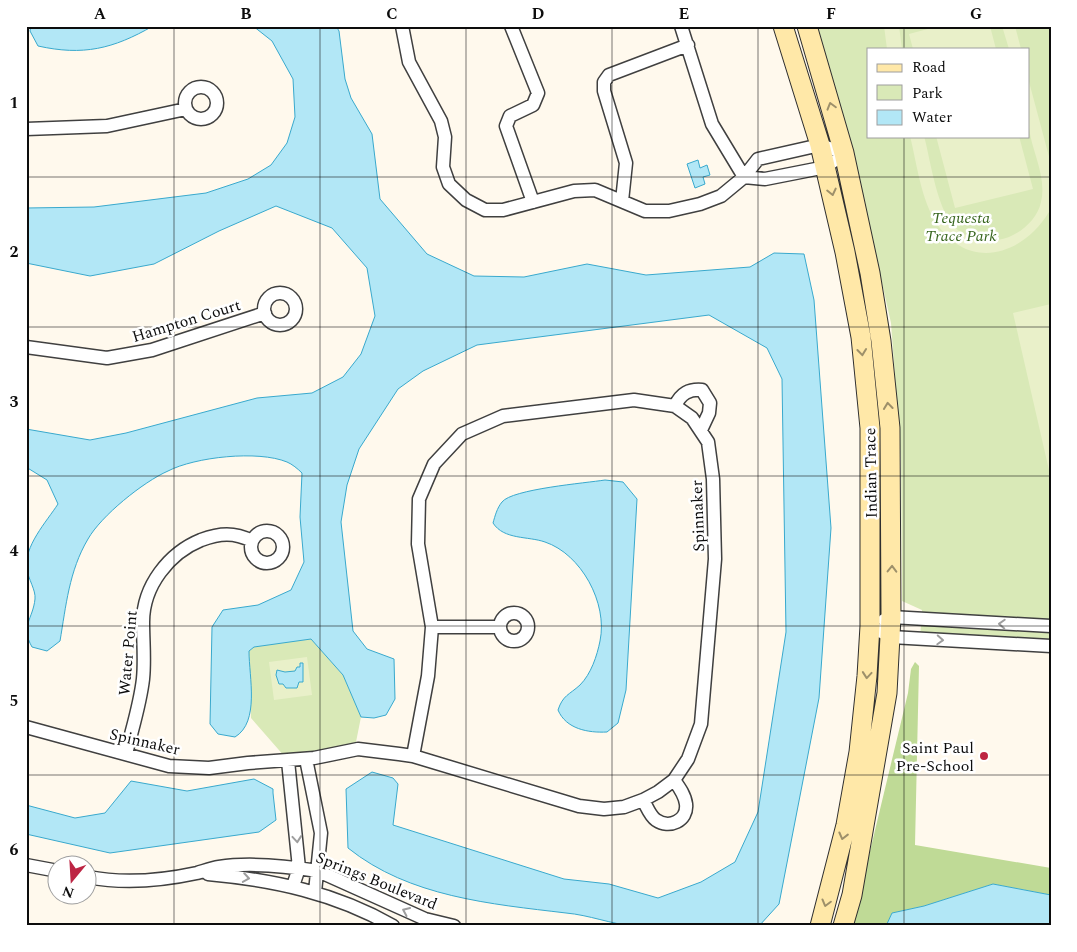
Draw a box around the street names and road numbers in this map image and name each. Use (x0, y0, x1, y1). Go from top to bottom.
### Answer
street label: Hampton Court (129, 293, 244, 349)
street label: Indian Trace (858, 427, 884, 519)
street label: Spinnaker (685, 480, 711, 552)
street label: Water Point (112, 609, 144, 697)
street label: Spinnaker (107, 722, 182, 762)
street label: Springs Boulevard (312, 846, 441, 916)

